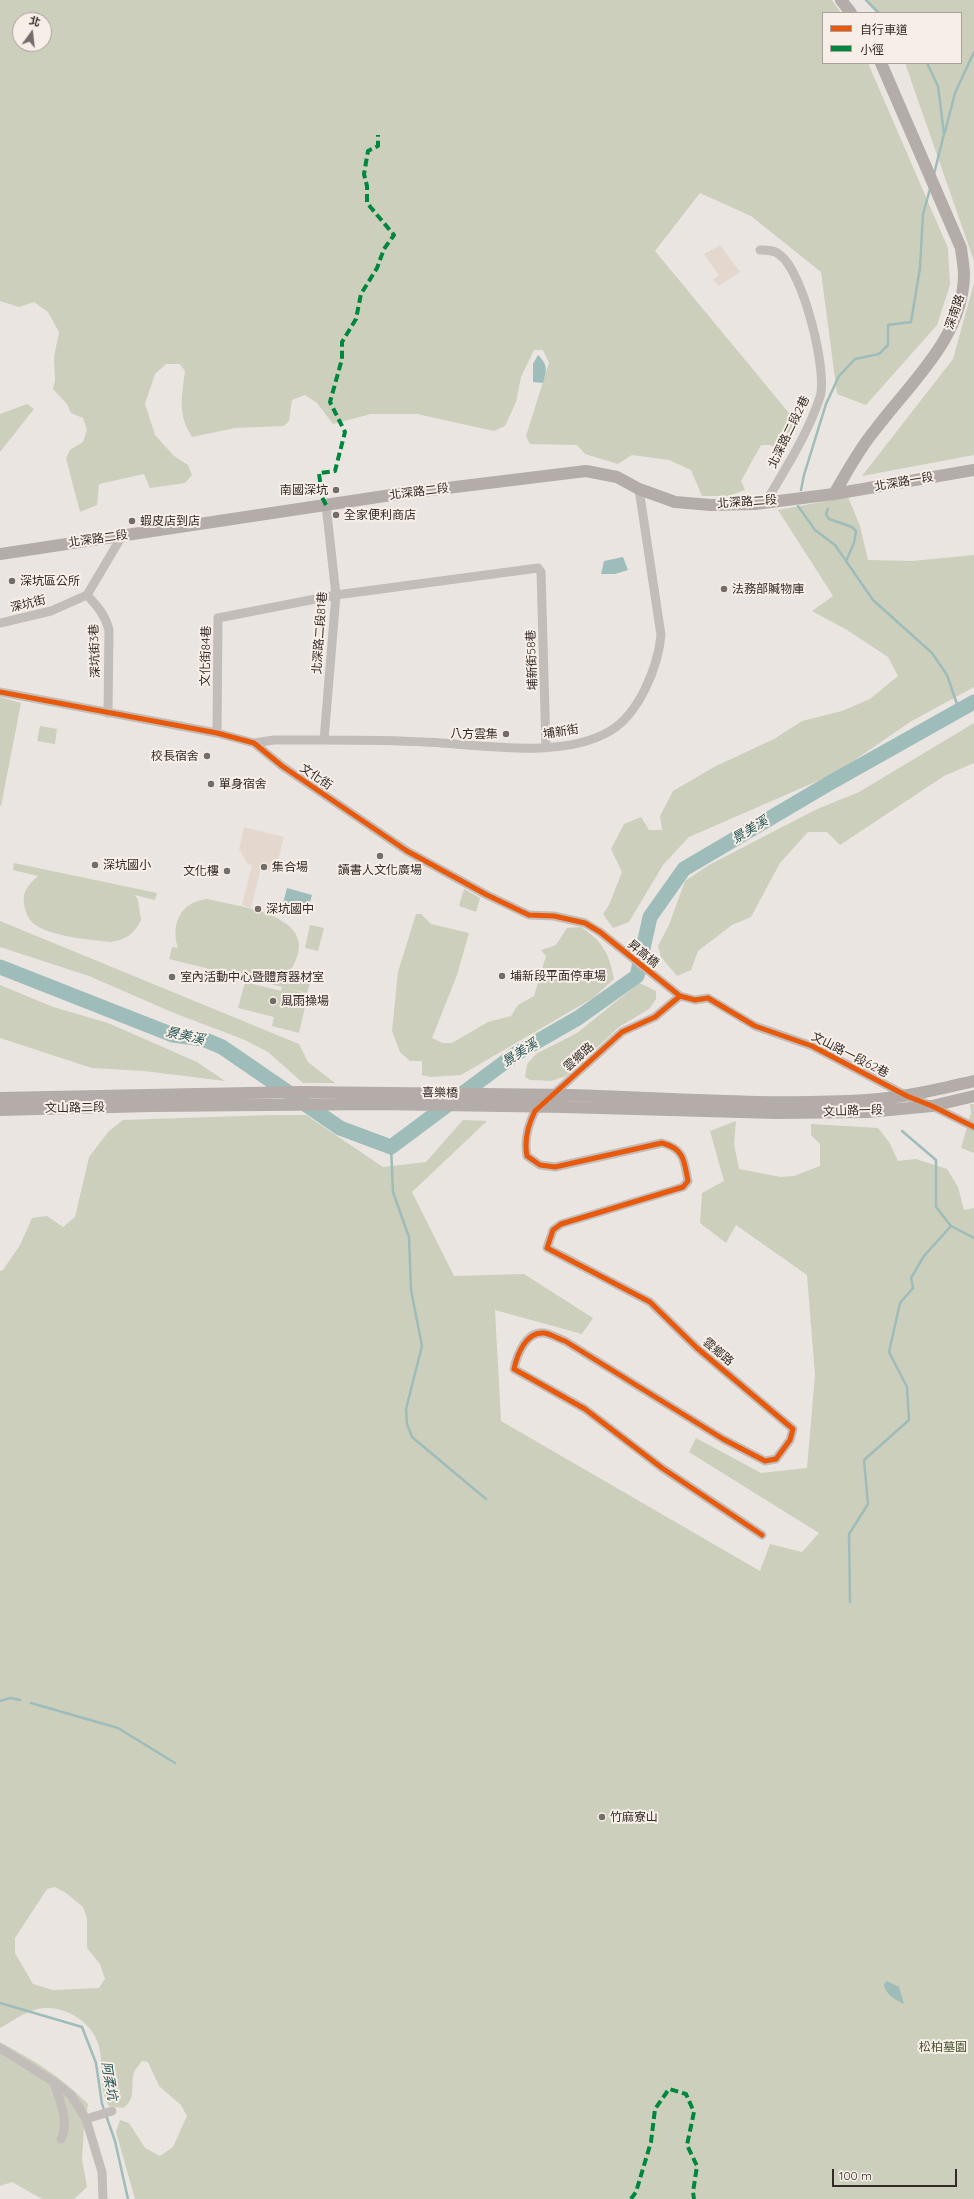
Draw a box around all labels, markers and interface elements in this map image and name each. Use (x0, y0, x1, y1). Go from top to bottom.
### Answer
north arrow (12, 12, 52, 52)
legend (822, 12, 962, 64)
text: 北 (28, 13, 42, 30)
text: 自行車道 (860, 22, 908, 37)
text: 小徑 (860, 42, 884, 57)
street label: 深南路 (942, 293, 968, 331)
street label: 北深路二段2巷 (765, 393, 813, 471)
street label: 北深路一段 (873, 470, 935, 494)
street label: 北深路二段 (388, 481, 450, 503)
place label: 南國深坑 (280, 483, 328, 497)
marker: 南國深坑 (331, 485, 341, 495)
street label: 北深路二段 (717, 493, 777, 511)
place label: 全家便利商店 (344, 508, 416, 522)
marker: 全家便利商店 (331, 510, 341, 520)
place label: 蝦皮店到店 (140, 514, 200, 528)
marker: 蝦皮店到店 (127, 516, 137, 526)
street label: 北深路二段 (67, 528, 129, 550)
place label: 深坑區公所 (20, 574, 80, 588)
marker: 深坑區公所 (7, 576, 17, 586)
place label: 法務部贓物庫 (732, 582, 804, 596)
marker: 法務部贓物庫 (719, 584, 729, 594)
street label: 北深路二段81巷 (310, 591, 330, 675)
street label: 深坑街 (9, 593, 47, 615)
street label: 深坑街3巷 (87, 624, 103, 678)
street label: 文化街84巷 (198, 625, 214, 687)
street label: 埔新街58巷 (524, 629, 540, 691)
street label: 埔新街 (542, 722, 580, 742)
place label: 八方雲集 (450, 727, 498, 741)
marker: 八方雲集 (501, 729, 511, 739)
place label: 校長宿舍 (151, 749, 199, 763)
marker: 校長宿舍 (202, 751, 212, 761)
street label: 文化街 (297, 761, 335, 793)
place label: 單身宿舍 (219, 777, 267, 791)
marker: 單身宿舍 (206, 779, 216, 789)
water label: 景美溪 (729, 813, 771, 847)
marker: 讀書人文化廣場 (375, 851, 385, 861)
place label: 深坑國小 (103, 858, 151, 872)
marker: 深坑國小 (90, 860, 100, 870)
place label: 集合場 (272, 860, 308, 874)
marker: 集合場 (259, 862, 269, 872)
place label: 讀書人文化廣場 (338, 863, 422, 877)
place label: 文化樓 (183, 864, 219, 878)
marker: 文化樓 (222, 866, 232, 876)
place label: 深坑國中 (266, 902, 314, 916)
marker: 深坑國中 (253, 904, 263, 914)
street label: 昇高橋 (624, 937, 662, 971)
place label: 埔新段平面停車場 (510, 969, 606, 983)
place label: 室內活動中心暨體育器材室 (180, 970, 324, 984)
marker: 埔新段平面停車場 (497, 971, 507, 981)
marker: 室內活動中心暨體育器材室 (167, 972, 177, 982)
place label: 風雨操場 (281, 994, 329, 1008)
marker: 風雨操場 (268, 996, 278, 1006)
water label: 景美溪 (164, 1024, 206, 1048)
street label: 文山路一段62巷 (809, 1029, 891, 1081)
water label: 景美溪 (499, 1036, 541, 1070)
street label: 雲鄉路 (561, 1040, 597, 1074)
street label: 喜樂橋 (422, 1085, 458, 1101)
street label: 文山路二段 (45, 1100, 105, 1116)
street label: 文山路一段 (823, 1103, 883, 1119)
street label: 雲鄉路 (700, 1335, 736, 1369)
place label: 竹麻寮山 (610, 1810, 658, 1824)
marker: 竹麻寮山 (597, 1812, 607, 1822)
park label: 松柏墓園 (919, 2040, 967, 2054)
water label: 阿柔坑 (98, 2060, 120, 2102)
scale bar (834, 2161, 959, 2187)
text: 100 m (839, 2168, 872, 2183)

